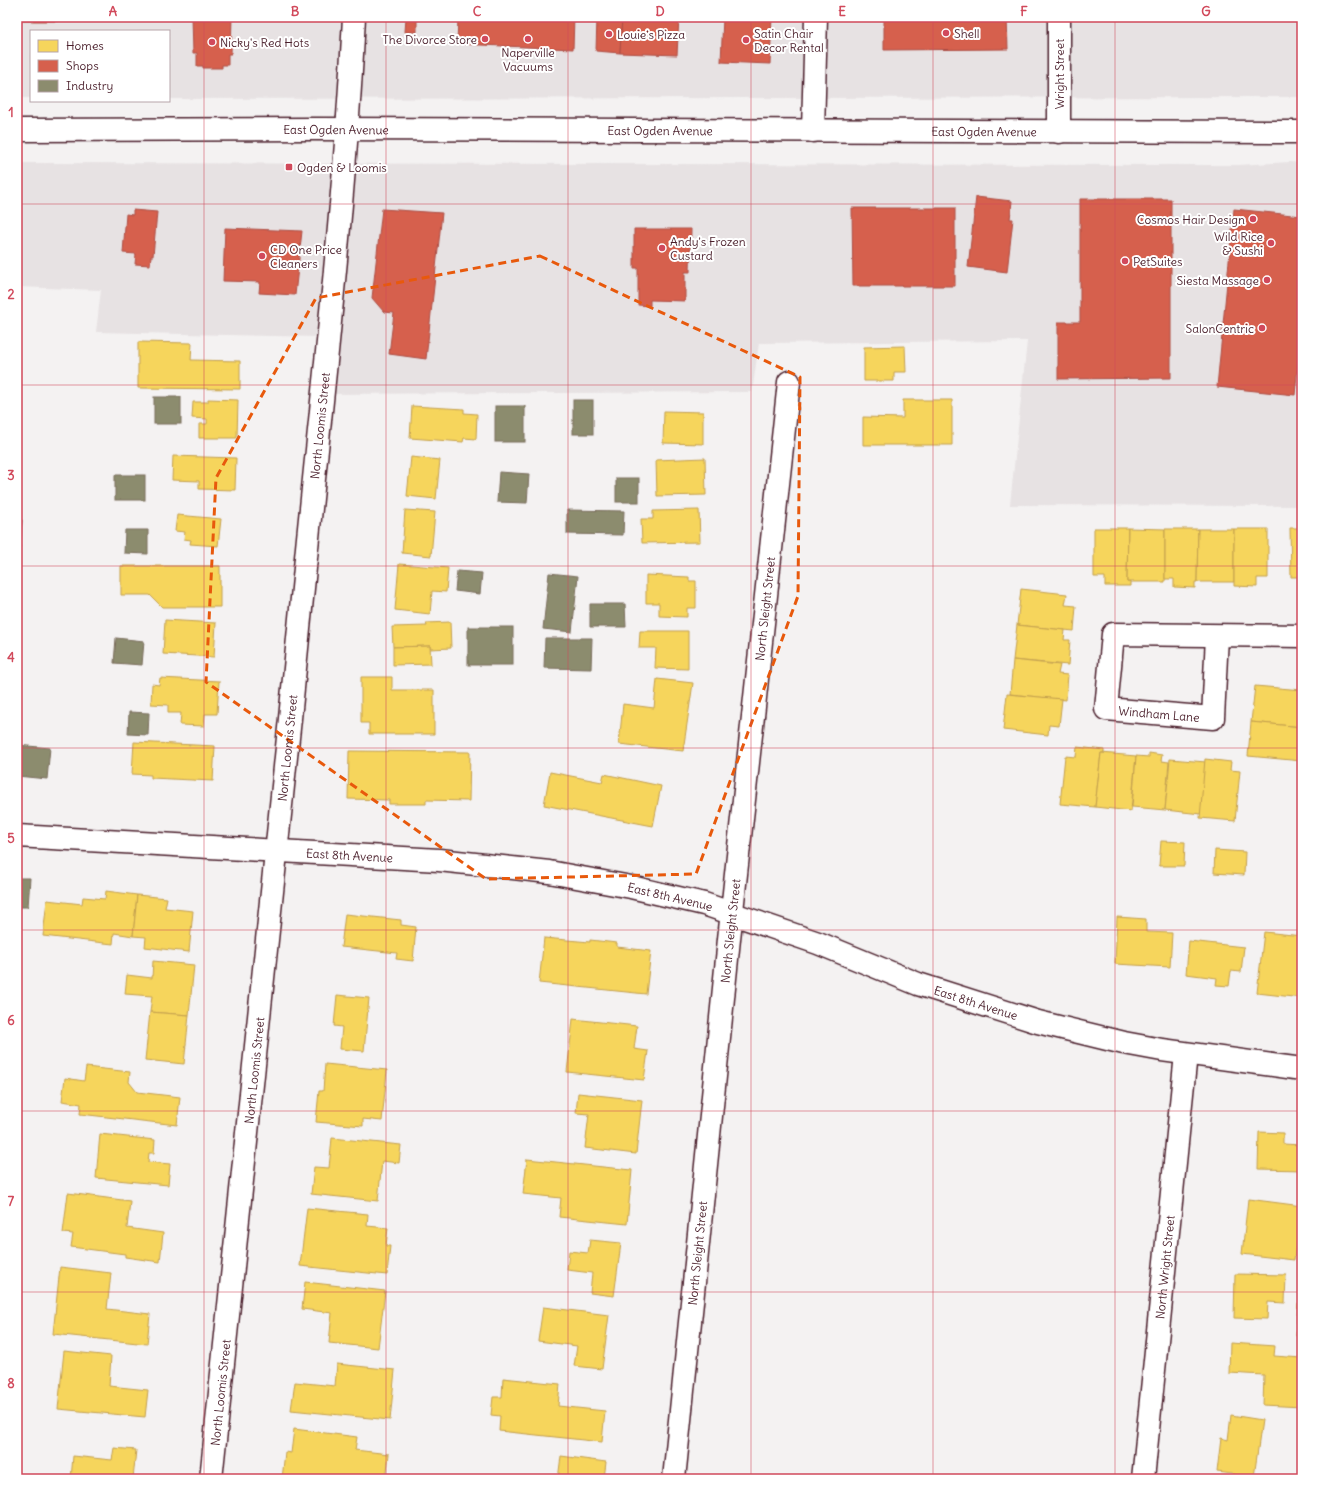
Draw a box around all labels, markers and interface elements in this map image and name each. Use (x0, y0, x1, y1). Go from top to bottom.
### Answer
text: A (109, 3, 118, 20)
text: B (291, 3, 300, 20)
text: C (473, 3, 482, 20)
text: D (655, 3, 665, 20)
text: E (838, 3, 846, 20)
text: F (1020, 3, 1028, 20)
text: G (1201, 3, 1211, 20)
place label: Satin Chair Decor Rental (754, 26, 824, 55)
place label: Shell (954, 26, 979, 41)
place label: Louie's Pizza (617, 27, 685, 42)
marker: Shell (941, 28, 951, 38)
marker: Louie's Pizza (604, 29, 614, 39)
legend (30, 30, 170, 102)
place label: The Divorce Store (382, 32, 477, 47)
marker: The Divorce Store (480, 34, 490, 44)
marker: Naperville Vacuums (523, 34, 533, 44)
place label: Nicky's Red Hots (220, 35, 309, 50)
marker: Satin Chair Decor Rental (741, 35, 751, 45)
marker: Nicky's Red Hots (207, 37, 217, 47)
text: Homes (66, 38, 104, 53)
street label: Wright Street (1052, 39, 1067, 109)
place label: Naperville Vacuums (501, 45, 555, 74)
text: Shops (66, 58, 99, 73)
text: Industry (66, 78, 113, 93)
text: 1 (8, 104, 14, 121)
street label: East Ogden Avenue (283, 121, 389, 137)
street label: East Ogden Avenue (607, 122, 713, 138)
street label: East Ogden Avenue (931, 123, 1037, 139)
place label: Ogden & Loomis (297, 160, 387, 175)
marker: Ogden & Loomis (284, 162, 294, 172)
place label: Cosmos Hair Design (1137, 212, 1245, 227)
marker: Cosmos Hair Design (1248, 214, 1258, 224)
place label: Wild Rice & Sushi (1214, 229, 1263, 258)
place label: Andy's Frozen Custard (670, 234, 746, 263)
marker: Wild Rice & Sushi (1266, 238, 1276, 248)
place label: CD One Price Cleaners (270, 242, 342, 271)
marker: Andy's Frozen Custard (657, 243, 667, 253)
marker: CD One Price Cleaners (257, 251, 267, 261)
place label: PetSuites (1133, 254, 1182, 269)
marker: PetSuites (1120, 256, 1130, 266)
place label: Siesta Massage (1177, 273, 1259, 288)
marker: Siesta Massage (1262, 275, 1272, 285)
text: 2 (7, 286, 15, 303)
place label: SalonCentric (1186, 321, 1254, 336)
marker: SalonCentric (1257, 323, 1267, 333)
street label: North Loomis Street (307, 372, 332, 480)
text: 3 (7, 467, 15, 484)
street label: North Sleight Street (752, 556, 778, 662)
text: 4 (7, 649, 15, 666)
street label: North Loomis Street (274, 694, 300, 802)
street label: Windham Lane (1118, 703, 1200, 725)
text: 5 (7, 830, 15, 847)
street label: East 8th Avenue (306, 845, 393, 865)
street label: North Sleight Street (717, 878, 743, 984)
street label: East 8th Avenue (626, 879, 715, 914)
street label: East 8th Avenue (932, 982, 1020, 1023)
text: 6 (7, 1012, 15, 1029)
street label: North Loomis Street (241, 1016, 267, 1124)
text: 7 (8, 1193, 15, 1210)
street label: North Sleight Street (684, 1200, 710, 1306)
street label: North Wright Street (1152, 1214, 1177, 1320)
street label: North Loomis Street (207, 1339, 233, 1447)
text: 8 (7, 1375, 15, 1392)

